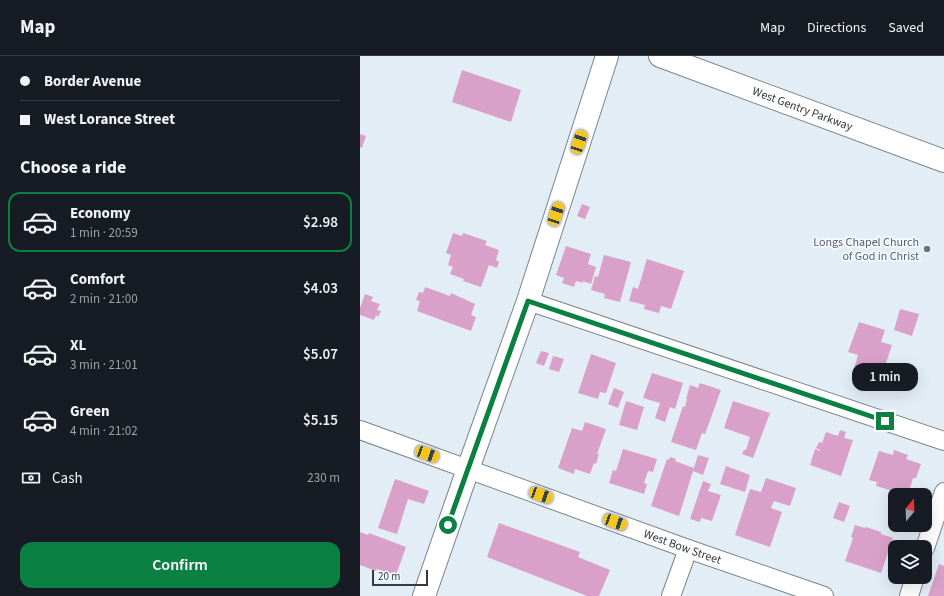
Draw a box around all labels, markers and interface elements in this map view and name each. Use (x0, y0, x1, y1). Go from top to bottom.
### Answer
text: Map (20, 14, 55, 41)
text: Map (760, 18, 785, 38)
text: Directions (807, 18, 866, 38)
text: Saved (888, 18, 924, 38)
text: Border Avenue (44, 71, 141, 92)
street label: West Gentry Parkway (750, 82, 855, 135)
text: West Lorance Street (44, 109, 175, 130)
car (570, 129, 588, 155)
text: Choose a ride (20, 155, 126, 180)
car (547, 201, 565, 227)
text: Economy (70, 203, 131, 224)
icon: car (22, 204, 58, 240)
text: $2.98 (303, 212, 338, 233)
text: 1 min · 20:59 (70, 224, 138, 242)
place label: Longs Chapel Church of God in Christ (813, 234, 919, 265)
marker: Longs Chapel Church of God in Christ (922, 244, 932, 254)
text: Comfort (70, 269, 125, 290)
icon: car (22, 270, 58, 306)
text: $4.03 (303, 278, 338, 299)
text: 2 min · 21:00 (70, 290, 138, 308)
text: XL (70, 335, 86, 356)
icon: car (22, 336, 58, 372)
text: $5.07 (303, 344, 338, 365)
text: 3 min · 21:01 (70, 356, 138, 374)
callout: 1 min (852, 363, 918, 391)
text: 1 min (870, 368, 900, 386)
text: Green (70, 401, 110, 422)
icon: car (22, 402, 58, 438)
text: $5.15 (303, 410, 338, 431)
route end (876, 412, 894, 430)
text: 4 min · 21:02 (70, 422, 138, 440)
car (414, 444, 440, 464)
icon: cash (20, 467, 42, 489)
text: Cash (52, 468, 83, 489)
text: 230 m (307, 469, 340, 487)
car (528, 485, 554, 505)
north arrow (888, 488, 932, 532)
map controls (888, 488, 932, 584)
car (602, 512, 628, 532)
route start (439, 516, 457, 534)
street label: West Bow Street (641, 525, 724, 568)
button: layers (888, 540, 932, 584)
button: Confirm (20, 542, 340, 588)
scale bar (372, 568, 428, 587)
text: 20 m (378, 569, 400, 584)

